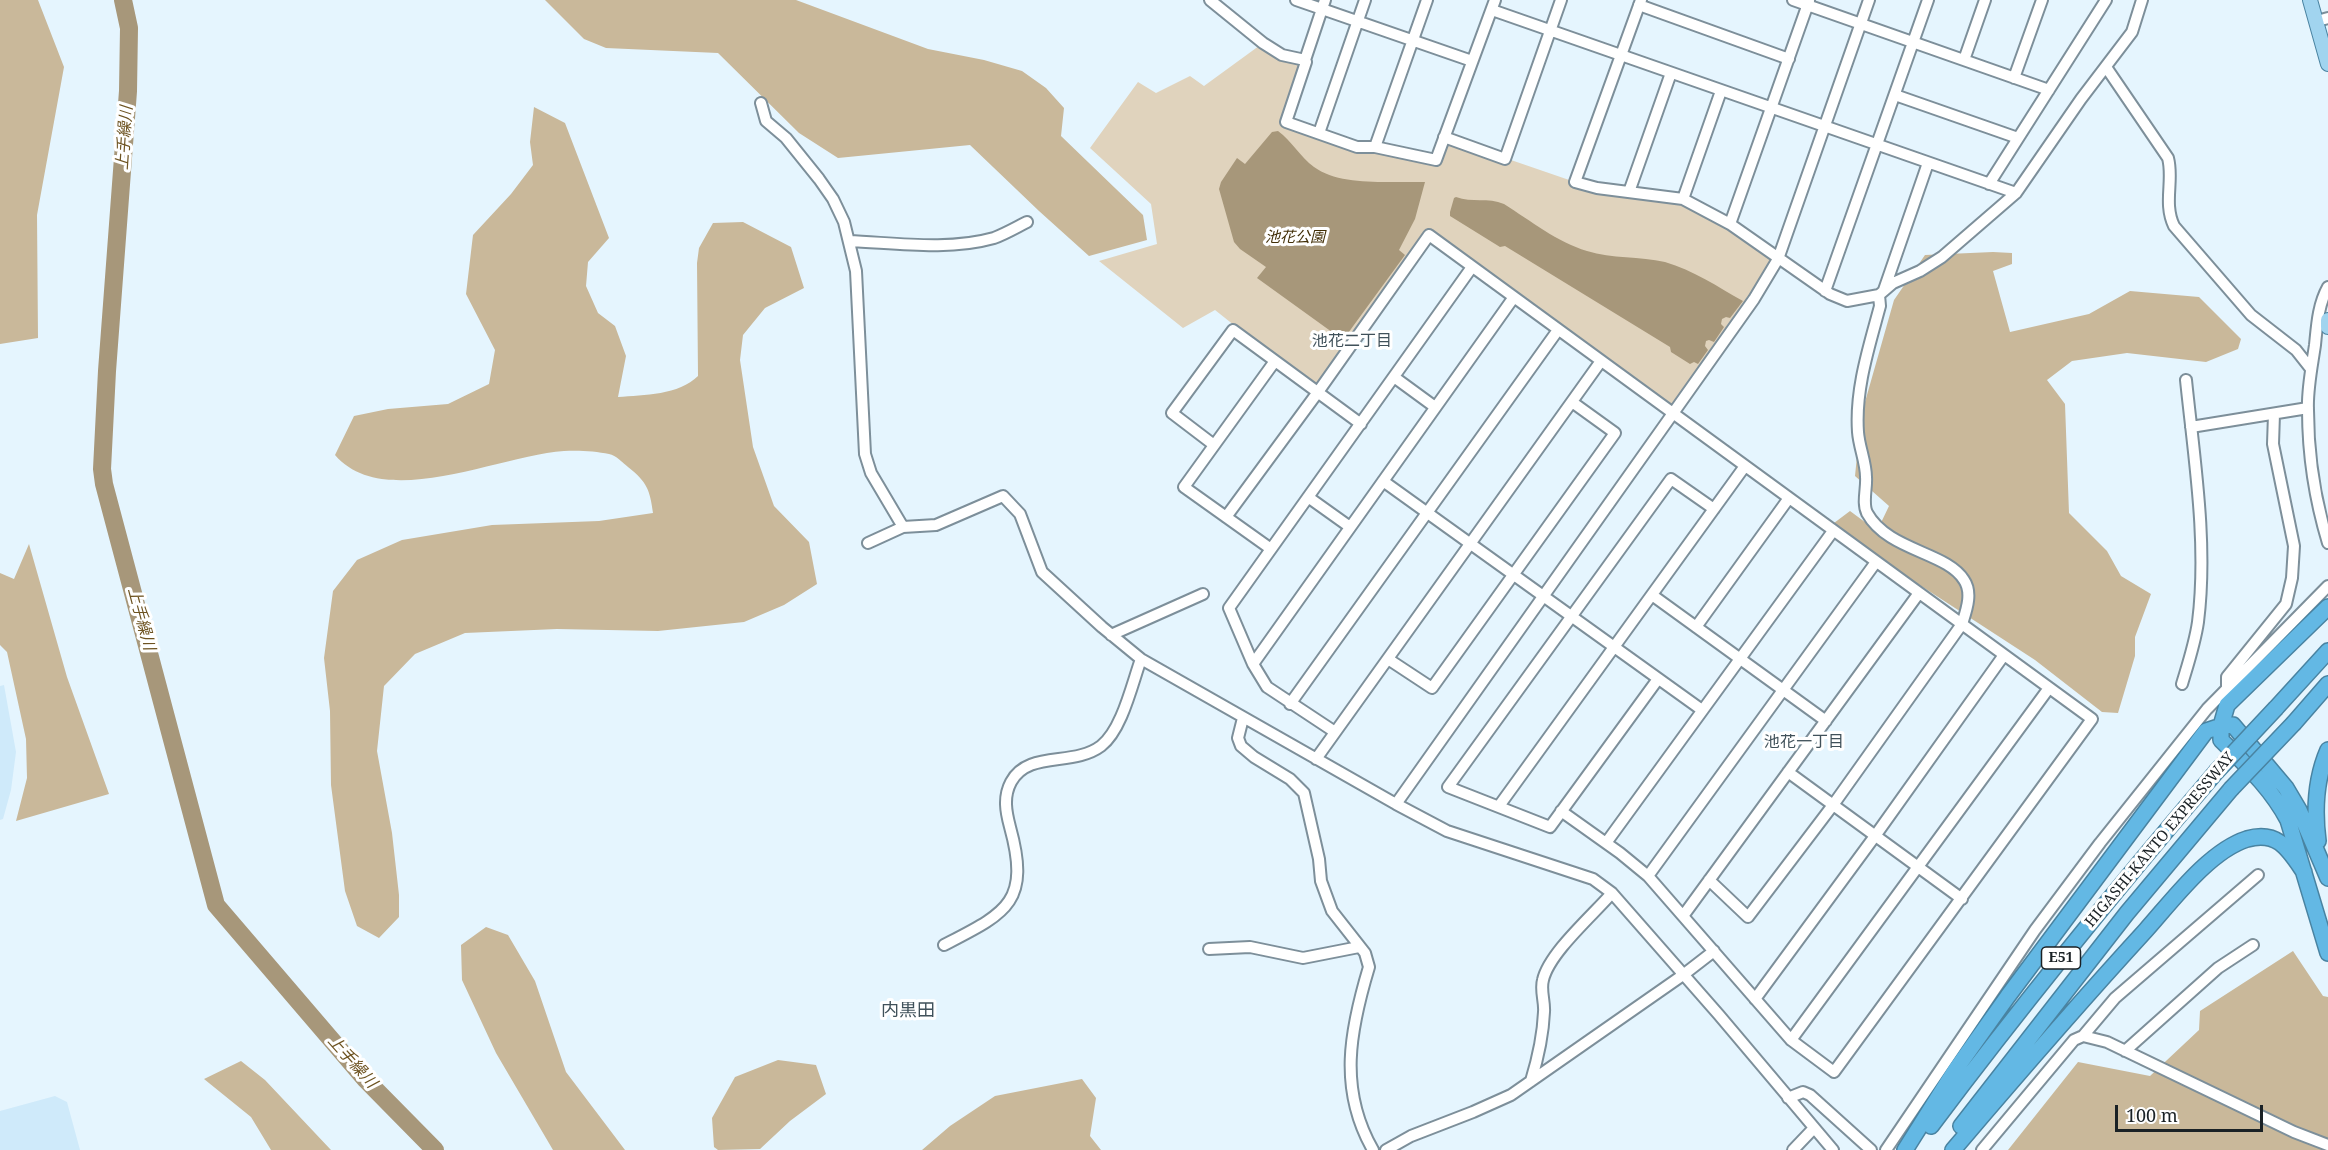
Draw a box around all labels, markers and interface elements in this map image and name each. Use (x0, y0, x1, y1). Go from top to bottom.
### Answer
water label: 上手繰川 (113, 105, 137, 171)
park label: 池花公園 (1265, 229, 1325, 247)
district label: 池花二丁目 (1312, 331, 1392, 351)
water label: 上手繰川 (123, 586, 159, 652)
district label: 池花一丁目 (1764, 732, 1844, 752)
street label: HIGASHI-KANTO EXPRESSWAY (2082, 749, 2238, 931)
road number: E51 (2042, 947, 2080, 969)
district label: 内黒田 (881, 1000, 935, 1022)
water label: 上手繰川 (323, 1032, 381, 1092)
scale bar (2118, 1093, 2266, 1131)
text: 100 m (2126, 1103, 2178, 1127)

